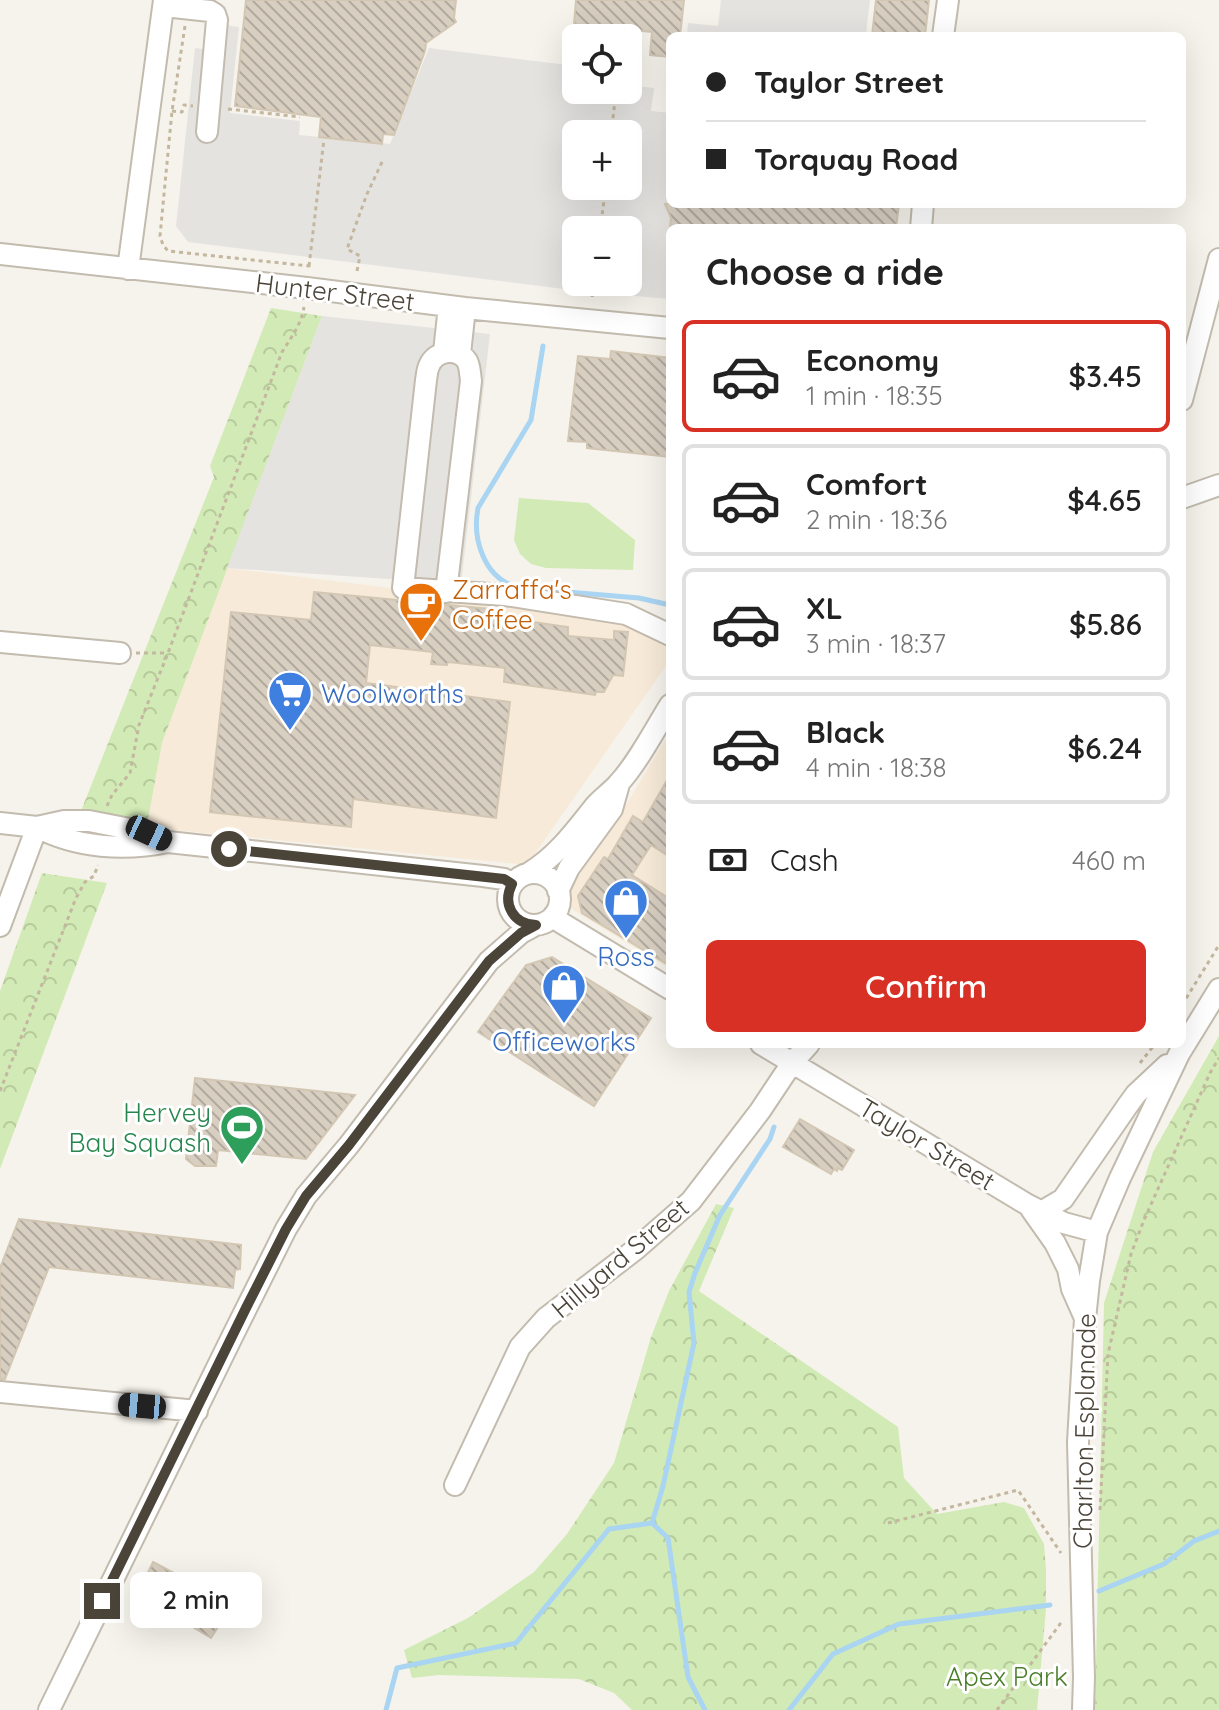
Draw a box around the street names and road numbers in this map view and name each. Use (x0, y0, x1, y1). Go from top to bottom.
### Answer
street label: Hunter Street (254, 266, 416, 318)
street label: Taylor Street (853, 1090, 1001, 1198)
street label: Hillyard Street (544, 1191, 696, 1325)
street label: Charlton Esplanade (1065, 1313, 1103, 1549)

